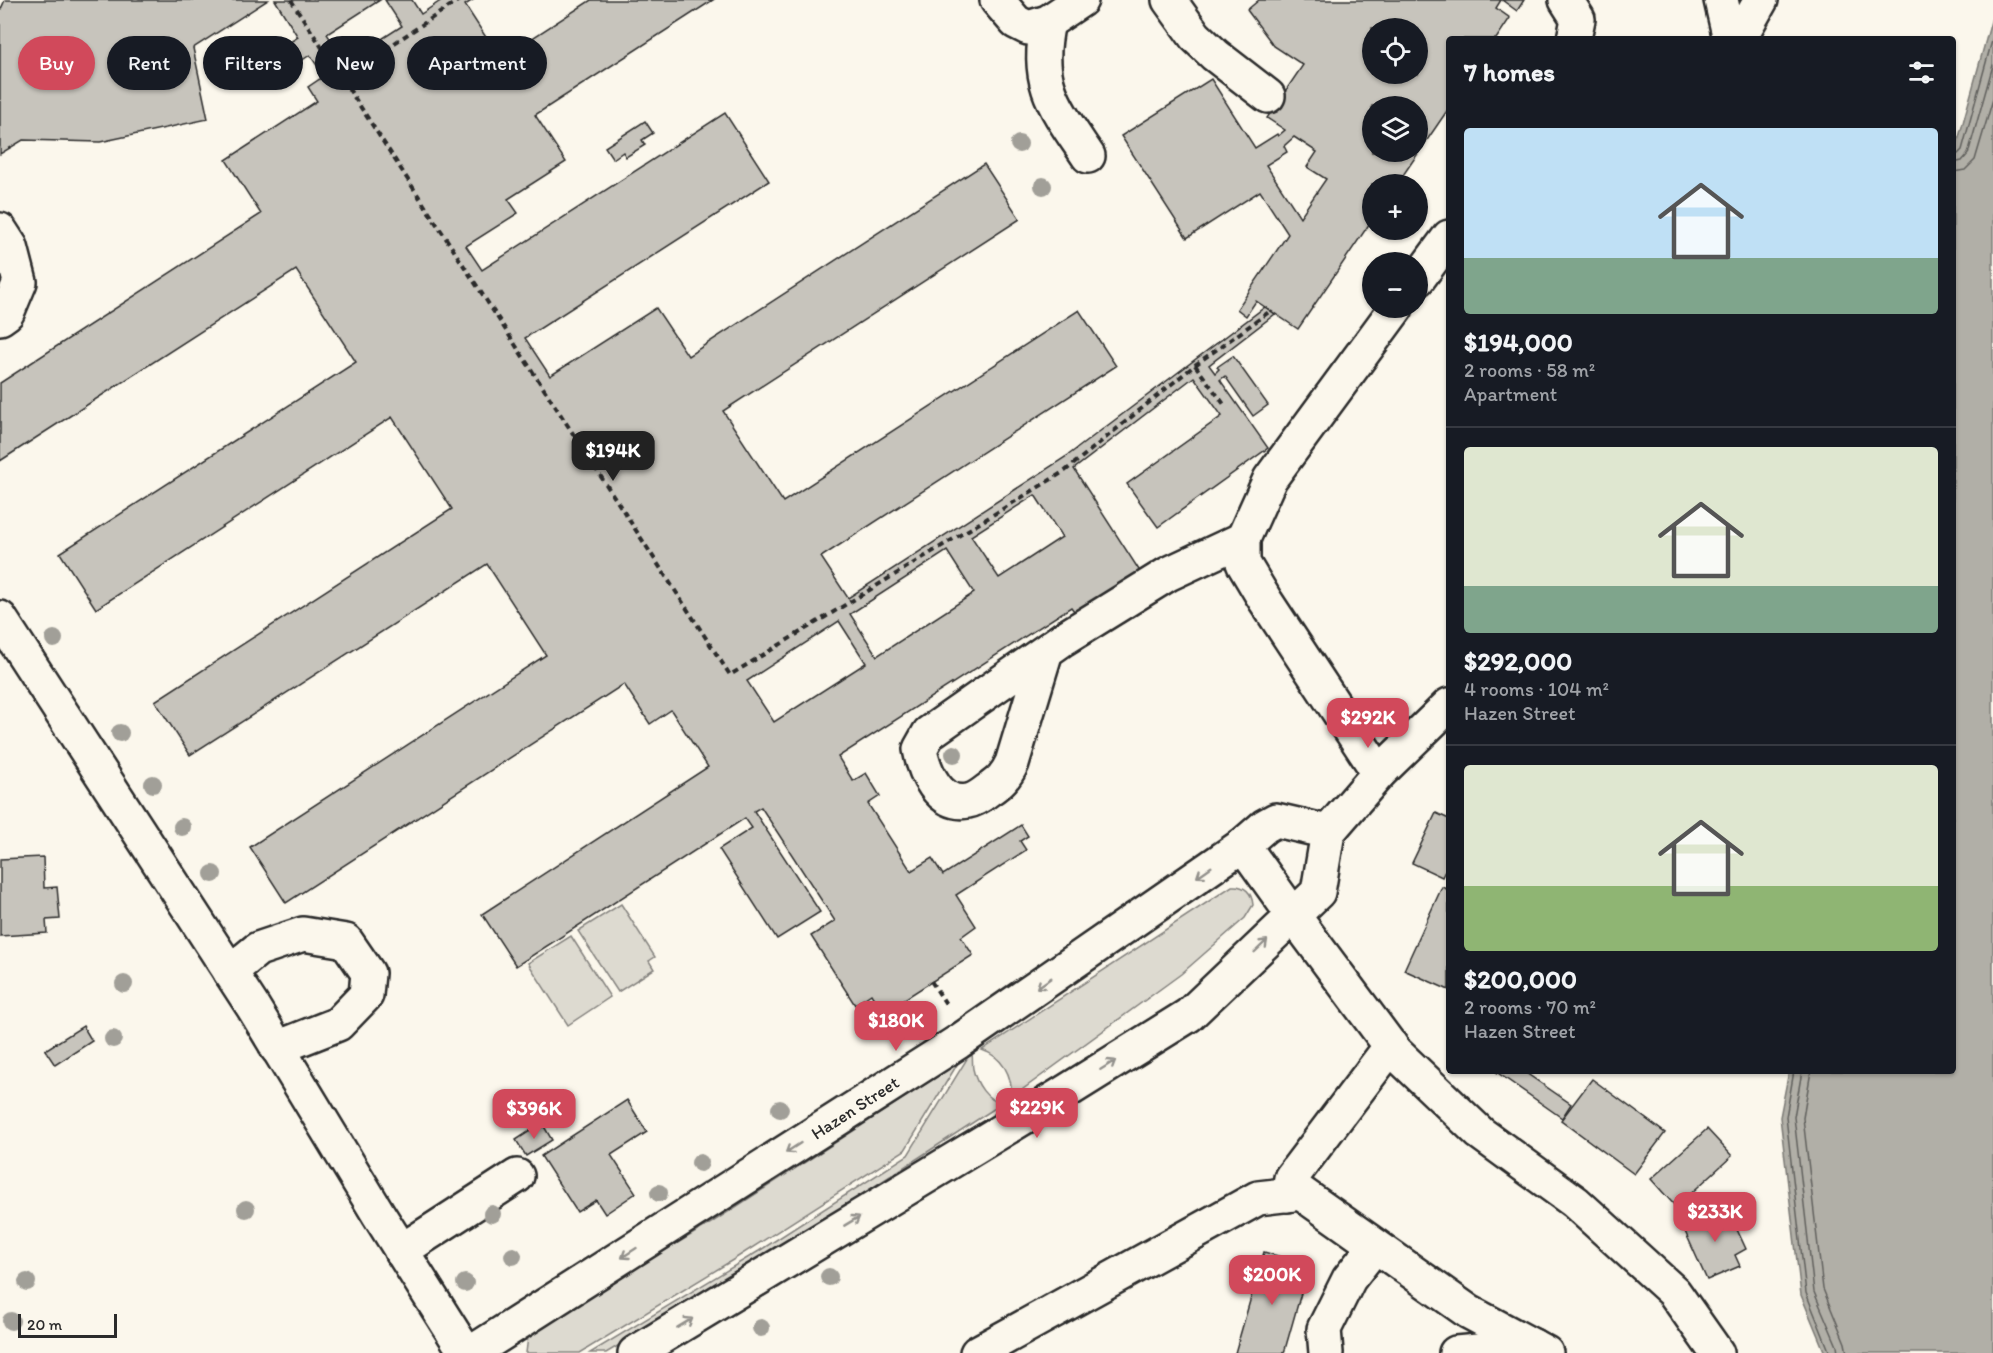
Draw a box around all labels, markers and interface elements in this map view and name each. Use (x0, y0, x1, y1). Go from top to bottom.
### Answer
map controls (1362, 18, 1428, 318)
button: locate (1362, 18, 1428, 84)
chip: Buy (18, 36, 95, 90)
chip: Rent (107, 36, 191, 90)
chip: Filters (203, 36, 303, 90)
chip: New (315, 36, 395, 90)
chip: Apartment (407, 36, 547, 90)
text: 7 homes (1464, 56, 1555, 88)
icon: filters (1905, 56, 1938, 89)
button: layers (1362, 96, 1428, 162)
icon: home (1647, 167, 1755, 275)
button: + (1362, 174, 1428, 240)
button: − (1362, 252, 1428, 318)
text: $194,000 (1464, 326, 1573, 358)
text: 2 rooms · 58 m² (1464, 358, 1595, 382)
text: Apartment (1464, 382, 1557, 406)
pin: $194K (571, 431, 655, 482)
text: $194K (586, 438, 640, 462)
icon: home (1647, 486, 1755, 594)
text: $292,000 (1464, 645, 1572, 677)
text: 4 rooms · 104 m² (1464, 677, 1609, 701)
pin: $292K (1326, 698, 1410, 749)
text: Hazen Street (1464, 701, 1576, 725)
text: $292K (1341, 705, 1395, 729)
icon: home (1647, 804, 1755, 912)
one-way arrow (1196, 866, 1213, 878)
one-way arrow (1253, 939, 1268, 953)
text: $200,000 (1464, 963, 1577, 995)
one-way arrow (1036, 977, 1052, 989)
text: 2 rooms · 70 m² (1464, 995, 1596, 1019)
pin: $180K (854, 1001, 938, 1052)
text: $180K (868, 1008, 924, 1032)
text: Hazen Street (1464, 1019, 1576, 1043)
one-way arrow (1099, 1059, 1116, 1071)
street label: Hazen Street (807, 1071, 903, 1145)
pin: $229K (995, 1088, 1079, 1139)
pin: $396K (492, 1089, 576, 1140)
text: $229K (1010, 1095, 1064, 1119)
text: $396K (507, 1096, 561, 1120)
one-way arrow (785, 1142, 802, 1154)
pin: $233K (1673, 1192, 1757, 1243)
text: $233K (1687, 1199, 1743, 1223)
one-way arrow (843, 1215, 860, 1227)
one-way arrow (621, 1247, 638, 1259)
pin: $200K (1230, 1255, 1314, 1306)
text: $200K (1243, 1262, 1301, 1286)
scale bar (18, 1311, 117, 1338)
text: 20 m (27, 1315, 62, 1334)
one-way arrow (676, 1316, 693, 1328)

